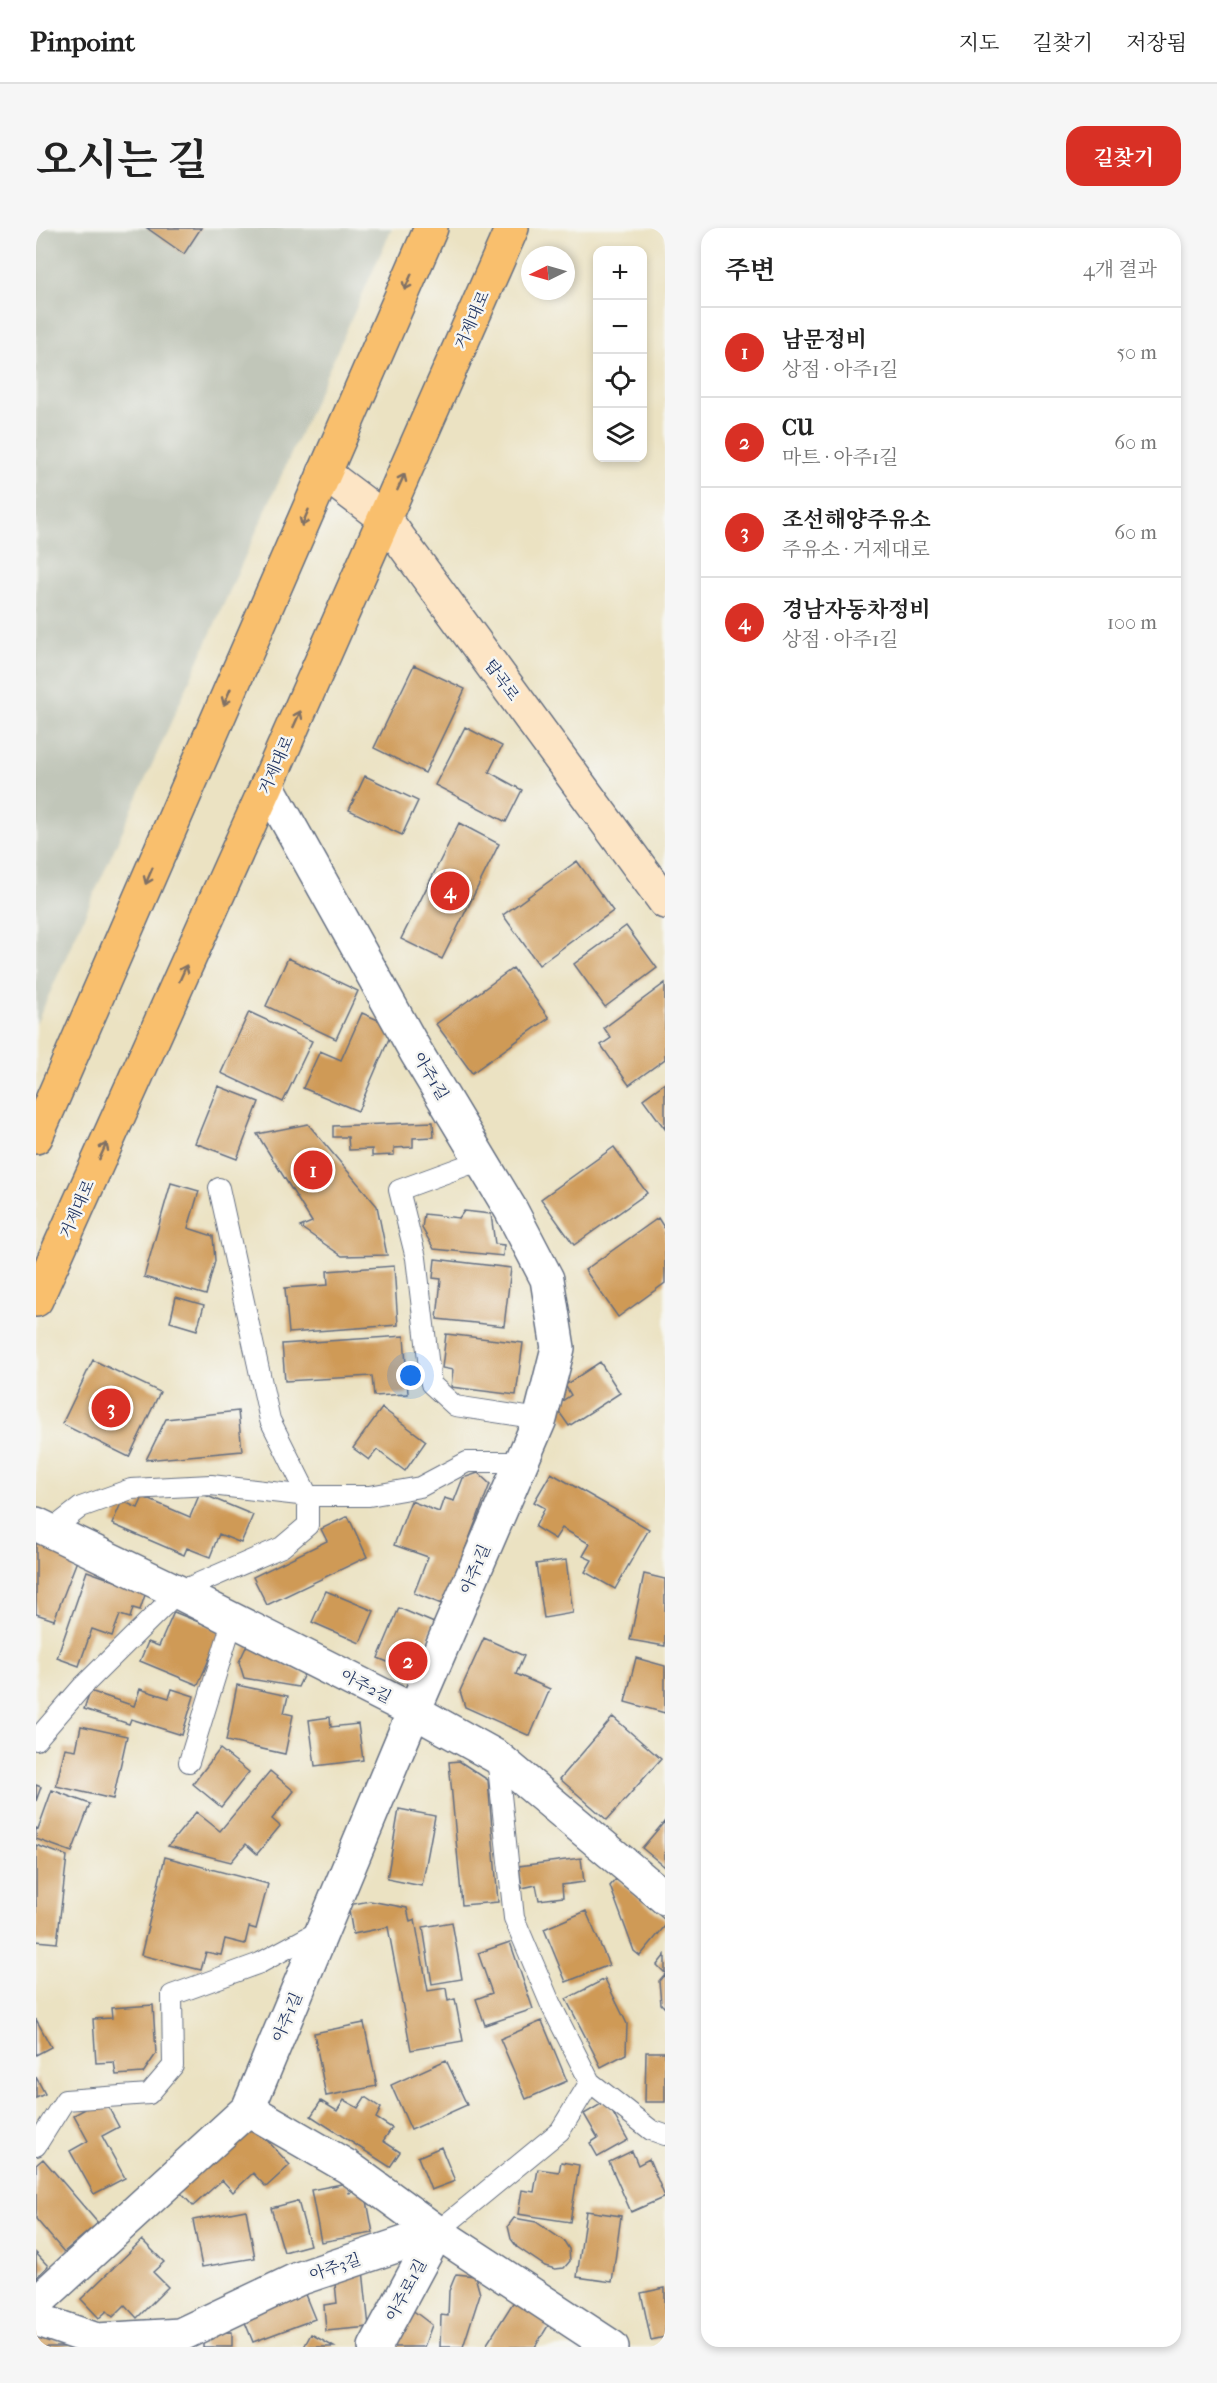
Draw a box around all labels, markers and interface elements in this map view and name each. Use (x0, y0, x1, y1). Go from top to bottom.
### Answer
text: Pinpoint (30, 25, 135, 58)
text: 지도 (959, 31, 999, 55)
text: 길찾기 (1032, 31, 1093, 55)
text: 저장됨 (1126, 31, 1187, 55)
button: 길찾기 (1066, 126, 1181, 186)
text: 오시는 길 (36, 136, 207, 185)
north arrow (521, 246, 575, 300)
map controls (593, 246, 647, 462)
button: + (593, 246, 647, 300)
text: 주변 (725, 255, 775, 286)
text: 4개 결과 (1083, 258, 1157, 281)
one-way arrow (402, 272, 413, 290)
street label: 거제대로 (451, 287, 493, 352)
button: − (593, 300, 647, 354)
text: 남문정비 (782, 327, 867, 353)
text: 1 (741, 341, 748, 364)
text: 50 m (1116, 341, 1157, 364)
button: locate (593, 354, 647, 408)
text: 상점 · 아주1길 (782, 358, 898, 381)
button: layers (593, 408, 647, 462)
text: CU (782, 415, 814, 441)
text: 2 (739, 431, 750, 454)
text: 60 m (1114, 431, 1157, 454)
text: 마트 · 아주1길 (782, 446, 898, 469)
one-way arrow (395, 474, 407, 492)
text: 조선해양주유소 (782, 507, 931, 533)
one-way arrow (298, 509, 309, 527)
text: 3 (740, 521, 749, 544)
text: 60 m (1114, 521, 1157, 544)
text: 주유소 · 거제대로 (782, 538, 930, 561)
text: 경남자동차정비 (782, 597, 931, 623)
text: 4 (739, 611, 750, 634)
text: 100 m (1107, 611, 1157, 634)
text: 상점 · 아주1길 (782, 628, 898, 651)
street label: 탑곡로 (481, 656, 524, 705)
one-way arrow (221, 687, 232, 706)
one-way arrow (292, 710, 303, 728)
street label: 거제대로 (255, 732, 297, 797)
one-way arrow (143, 866, 154, 884)
pin: 4 (430, 868, 470, 914)
one-way arrow (178, 965, 189, 983)
street label: 아주1길 (409, 1049, 453, 1103)
one-way arrow (98, 1143, 109, 1161)
pin: 1 (294, 1148, 332, 1192)
street label: 거제대로 (56, 1176, 98, 1241)
your location (396, 1361, 425, 1390)
pin: 3 (92, 1386, 130, 1430)
street label: 아주1길 (456, 1541, 494, 1597)
pin: 2 (388, 1638, 428, 1684)
street label: 아주2길 (337, 1665, 395, 1707)
street label: 아주1길 (268, 1989, 306, 2045)
street label: 아주3길 (307, 2249, 363, 2285)
street label: 아주로1길 (382, 2256, 430, 2324)

